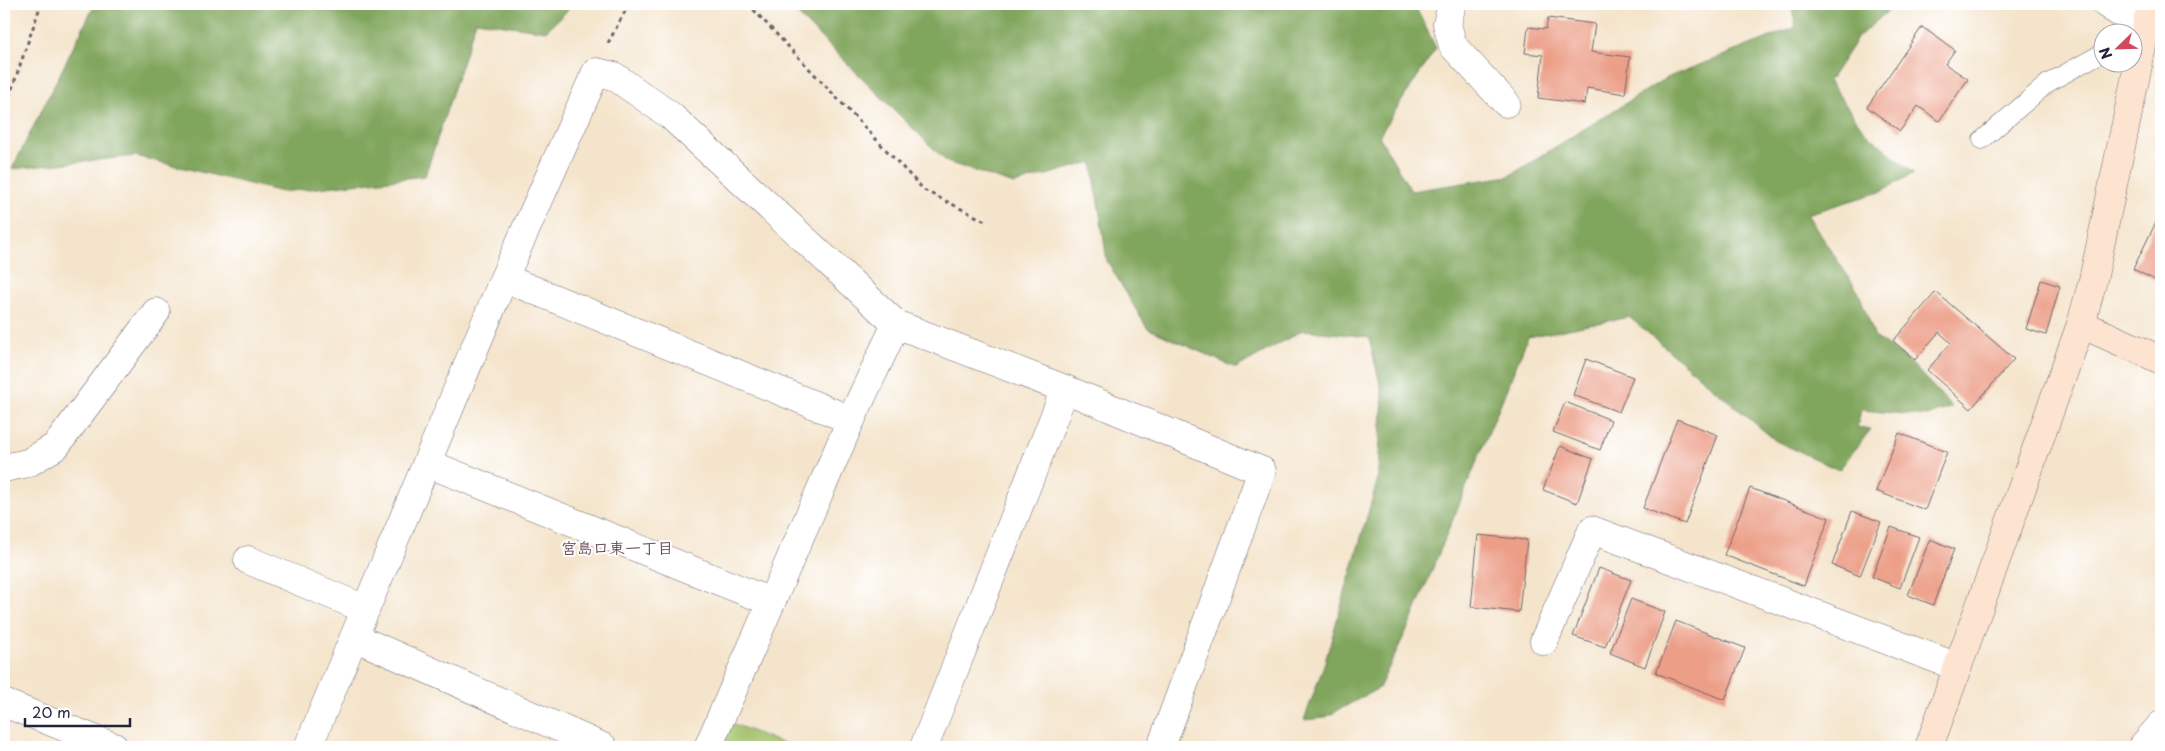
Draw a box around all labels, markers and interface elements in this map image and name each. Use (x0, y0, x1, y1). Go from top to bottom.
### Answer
north arrow (2092, 22, 2142, 72)
text: N (2094, 44, 2117, 62)
district label: 宮島口東一丁目 (561, 535, 673, 559)
scale bar (25, 696, 130, 728)
text: 20 m (32, 700, 71, 723)

